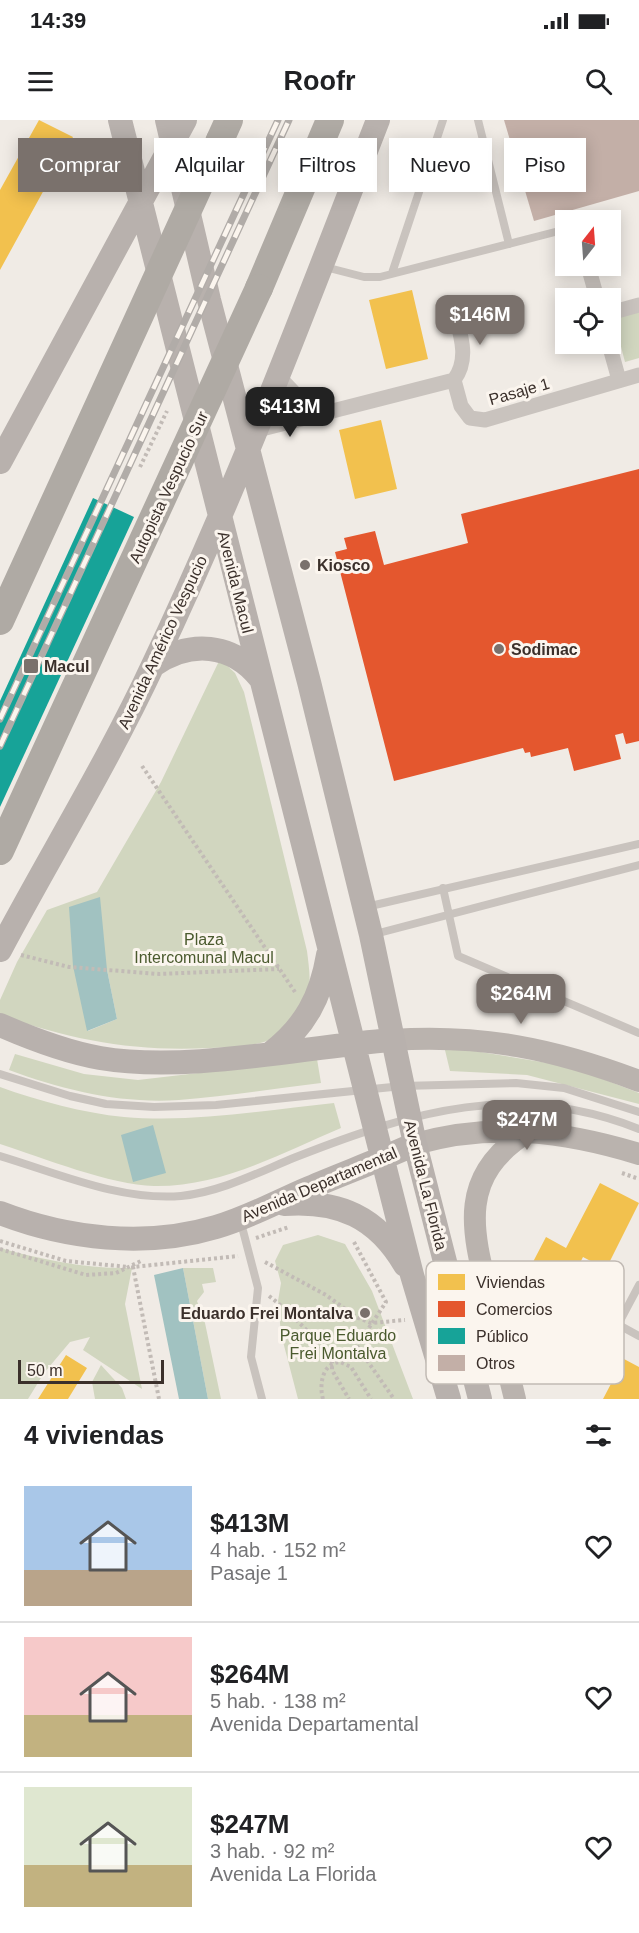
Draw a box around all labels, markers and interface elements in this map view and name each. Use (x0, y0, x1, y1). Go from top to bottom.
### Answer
text: 14:39 (30, 8, 86, 33)
icon: menu (24, 65, 57, 98)
icon: search (582, 65, 615, 98)
text: Roofr (284, 66, 355, 96)
chip: Comprar (18, 138, 142, 192)
chip: Alquilar (154, 138, 266, 192)
chip: Filtros (278, 138, 377, 192)
chip: Nuevo (389, 138, 492, 192)
chip: Piso (504, 138, 586, 192)
north arrow (555, 210, 621, 276)
map controls (555, 210, 621, 354)
button: locate (555, 288, 621, 354)
pin: $146M (438, 295, 522, 346)
text: $146M (449, 303, 511, 325)
street label: Pasaje 1 (487, 375, 552, 408)
pin: $413M (248, 387, 332, 438)
text: $413M (259, 395, 321, 417)
street label: Autopista Vespucio Sur (126, 408, 211, 566)
street label: Avenida Macul (215, 529, 256, 635)
street label: Avenida Américo Vespucio (115, 553, 210, 732)
place label: Kiosco (317, 557, 371, 574)
marker: Kiosco (298, 558, 312, 572)
place label: Sodimac (511, 641, 578, 658)
marker: Sodimac (492, 642, 506, 656)
marker: Macul (22, 657, 40, 675)
place label: Macul (44, 658, 89, 675)
park label: Plaza Intercomunal Macul (134, 931, 274, 966)
pin: $264M (479, 974, 563, 1025)
text: $264M (490, 982, 552, 1004)
pin: $247M (485, 1100, 569, 1151)
text: $247M (496, 1108, 558, 1130)
street label: Avenida La Florida (401, 1118, 450, 1252)
street label: Avenida Departamental (239, 1144, 399, 1225)
legend (426, 1261, 624, 1384)
text: Viviendas (476, 1274, 545, 1291)
text: Comercios (476, 1301, 552, 1318)
place label: Eduardo Frei Montalva (181, 1305, 353, 1322)
marker: Eduardo Frei Montalva (358, 1306, 372, 1320)
park label: Parque Eduardo Frei Montalva (280, 1327, 396, 1362)
text: Público (476, 1328, 529, 1345)
text: Otros (476, 1355, 515, 1372)
scale bar (18, 1357, 164, 1384)
text: 50 m (27, 1362, 63, 1379)
icon: filters (582, 1419, 615, 1452)
text: 4 viviendas (24, 1420, 164, 1450)
text: $413M (210, 1508, 290, 1538)
icon: home (72, 1510, 144, 1582)
icon: heart (582, 1530, 615, 1563)
text: 4 hab. · 152 m² (210, 1539, 346, 1561)
text: Pasaje 1 (210, 1562, 288, 1584)
text: $264M (210, 1659, 290, 1689)
icon: home (72, 1661, 144, 1733)
icon: heart (582, 1681, 615, 1714)
text: 5 hab. · 138 m² (210, 1690, 346, 1712)
text: Avenida Departamental (210, 1713, 419, 1735)
text: $247M (210, 1809, 290, 1839)
icon: home (72, 1811, 144, 1883)
icon: heart (582, 1831, 615, 1864)
text: 3 hab. · 92 m² (210, 1840, 335, 1862)
text: Avenida La Florida (210, 1863, 376, 1885)

